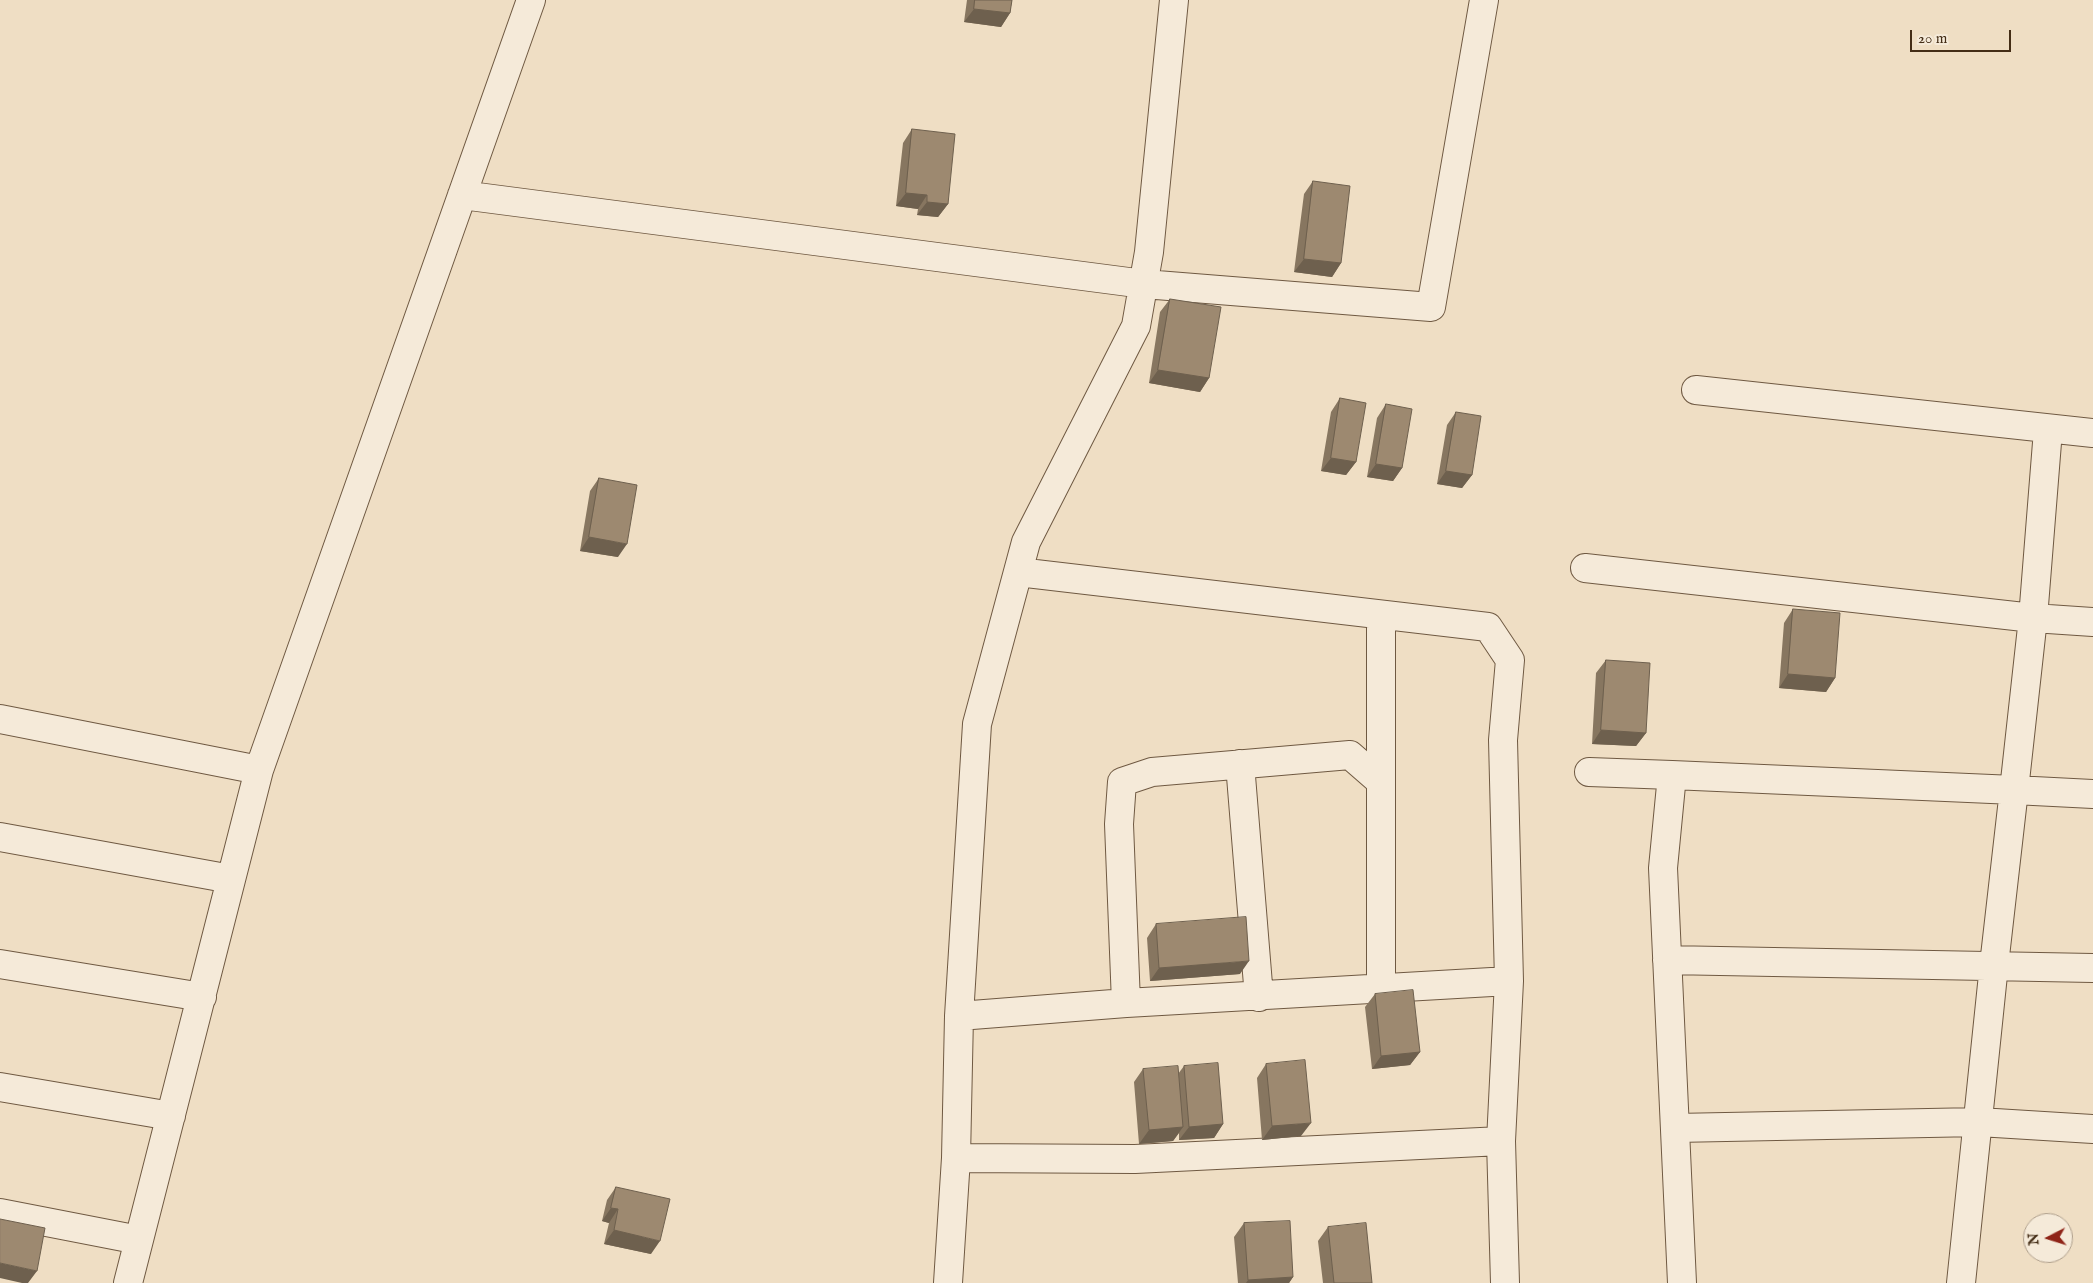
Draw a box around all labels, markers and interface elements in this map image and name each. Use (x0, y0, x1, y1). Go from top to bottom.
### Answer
scale bar (1913, 20, 2014, 52)
text: 20 m (1918, 29, 1947, 48)
north arrow (2023, 1213, 2073, 1263)
text: N (2025, 1232, 2044, 1246)

